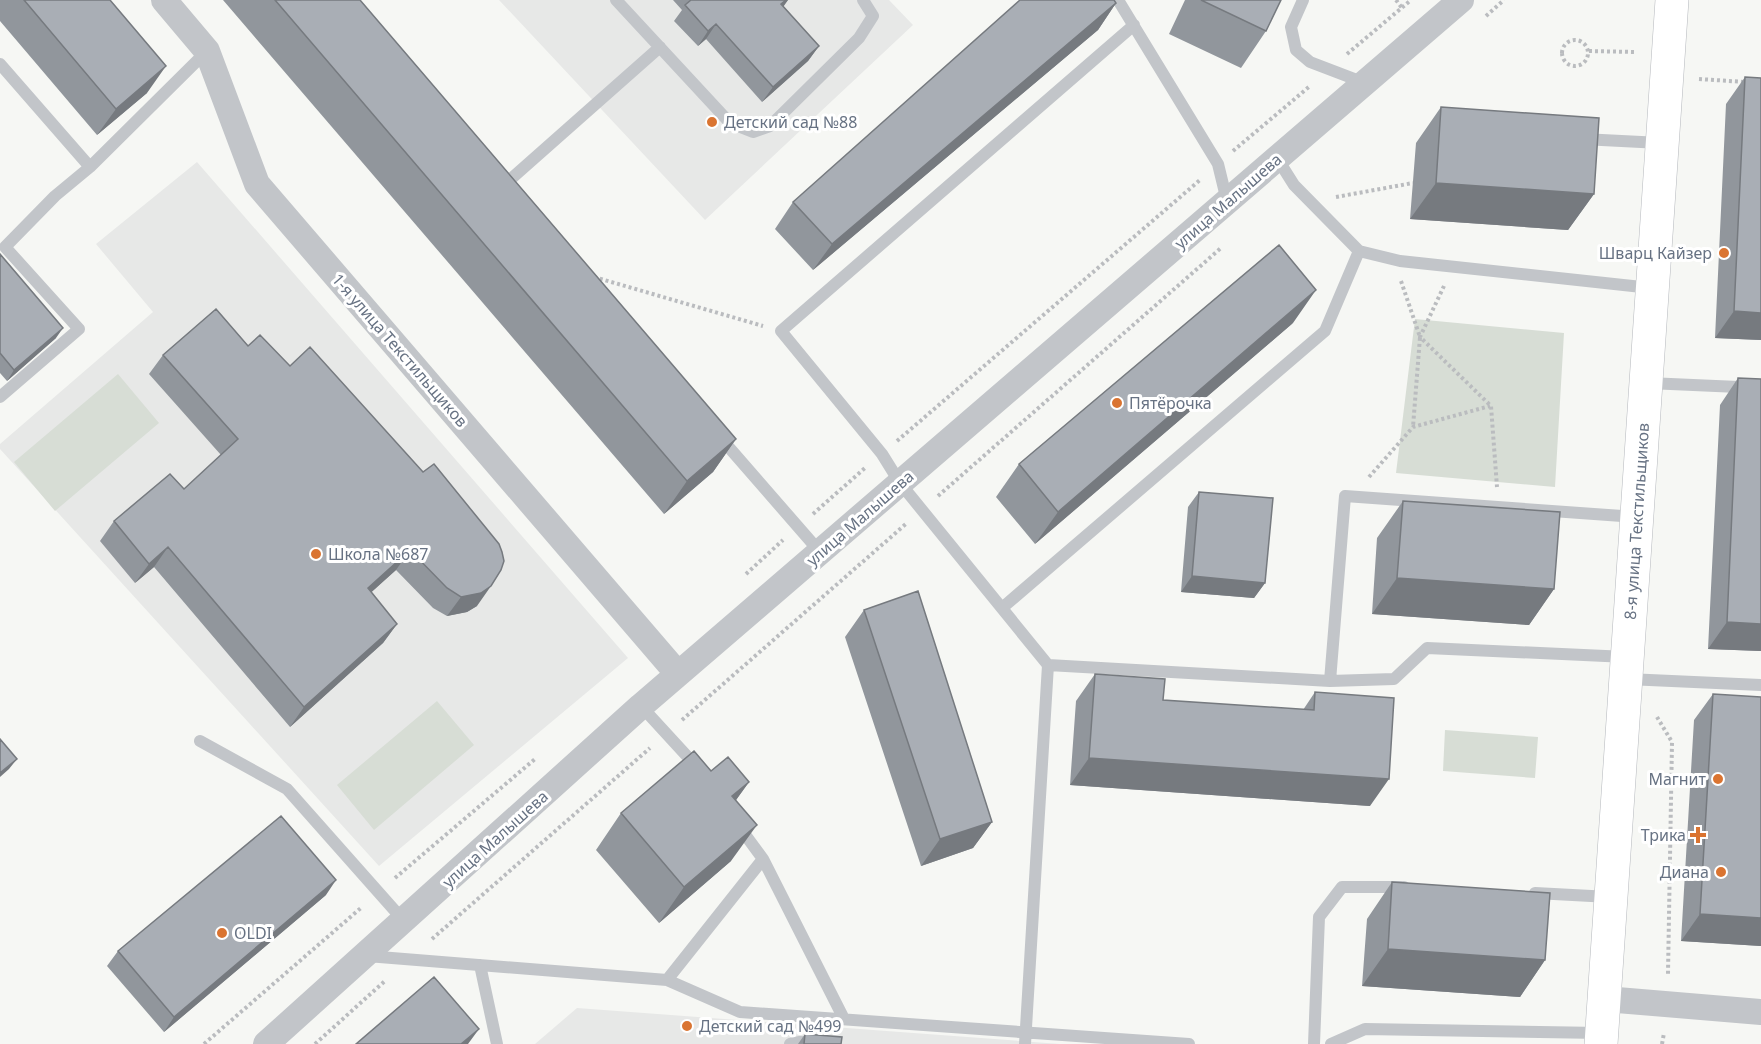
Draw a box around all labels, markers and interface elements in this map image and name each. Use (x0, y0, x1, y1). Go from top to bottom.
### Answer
place label: Детский сад №88 (724, 111, 857, 133)
marker: Детский сад №88 (705, 115, 719, 129)
street label: улица Малышева (1170, 148, 1286, 254)
place label: Шварц Кайзер (1599, 242, 1712, 264)
marker: Шварц Кайзер (1717, 246, 1731, 260)
street label: 1-я улица Текстильщиков (327, 269, 473, 431)
place label: Пятёрочка (1129, 392, 1212, 414)
marker: Пятёрочка (1110, 396, 1124, 410)
street label: 8-я улица Текстильщиков (1619, 422, 1654, 620)
street label: улица Малышева (802, 465, 918, 571)
place label: Школа №687 (328, 543, 428, 565)
marker: Школа №687 (309, 547, 323, 561)
place label: Магнит (1648, 768, 1707, 790)
marker: Магнит (1711, 772, 1725, 786)
street label: улица Малышева (437, 785, 553, 893)
place label: Трика (1641, 824, 1686, 846)
marker: Трика (1691, 828, 1705, 842)
place label: Диана (1660, 861, 1709, 883)
marker: Диана (1714, 865, 1728, 879)
place label: OLDI (234, 922, 272, 944)
marker: OLDI (215, 926, 229, 940)
place label: Детский сад №499 (699, 1015, 841, 1037)
marker: Детский сад №499 (680, 1019, 694, 1033)

